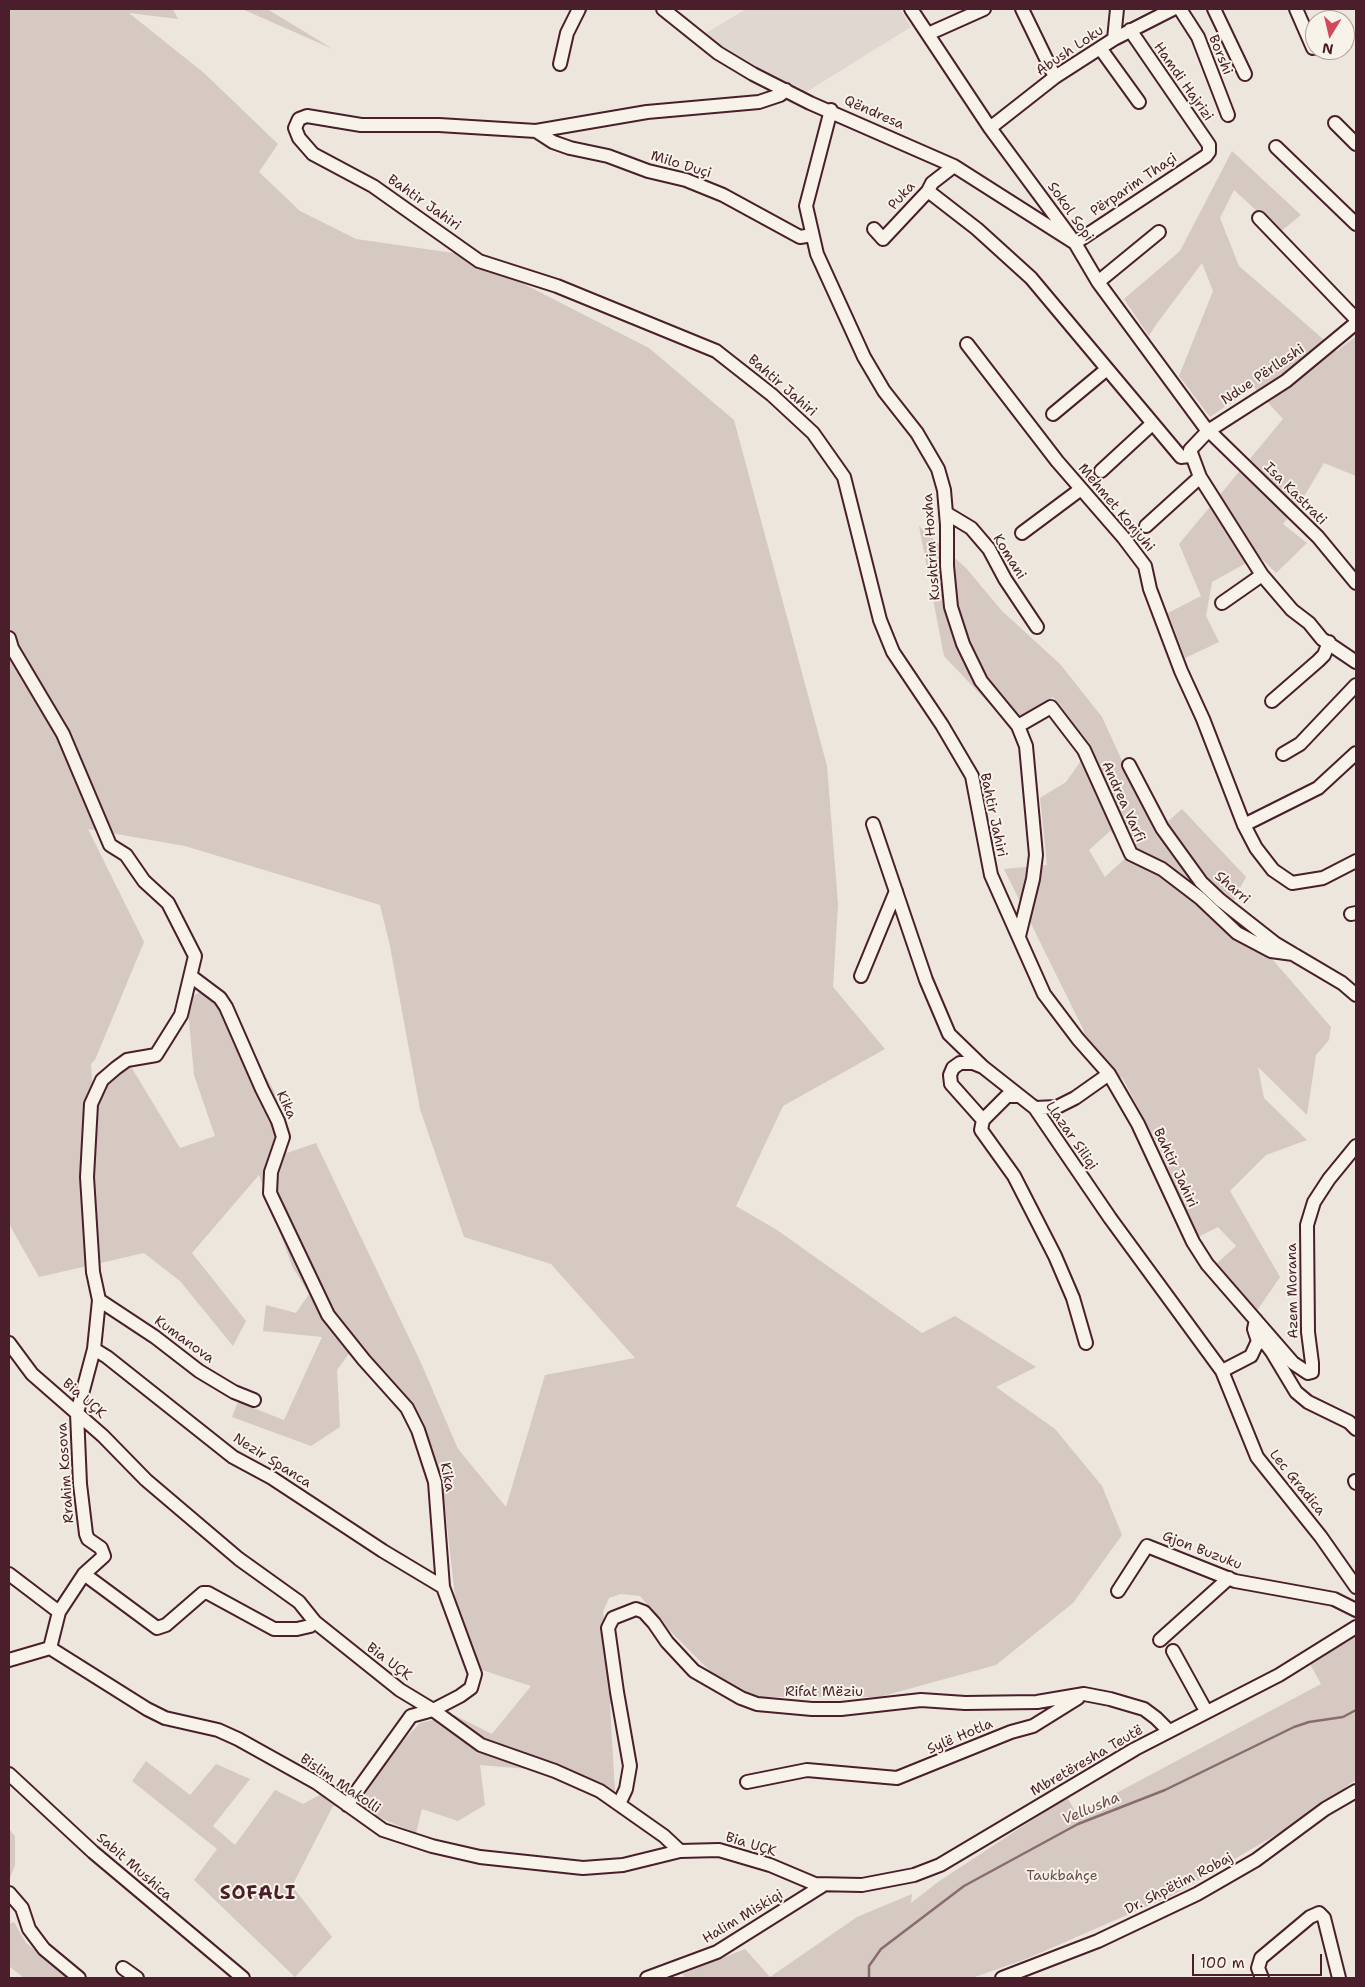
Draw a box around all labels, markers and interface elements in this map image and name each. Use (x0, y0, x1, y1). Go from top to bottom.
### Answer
north arrow (1305, 10, 1355, 60)
street label: Abush Loku (1033, 22, 1107, 80)
street label: Borshi (1204, 32, 1236, 78)
street label: Hamdi Hajrizi (1150, 39, 1216, 125)
text: N (1321, 39, 1335, 59)
street label: Qëndresa (841, 92, 907, 134)
street label: Milo Duçi (649, 148, 713, 182)
street label: Përparim Thaçi (1088, 150, 1180, 220)
street label: Bahtir Jahiri (384, 172, 464, 234)
street label: Puka (885, 178, 919, 214)
street label: Sokol Sopi (1043, 179, 1097, 245)
street label: Ndue Përlleshi (1218, 341, 1308, 409)
street label: Bahtir Jahiri (744, 352, 820, 420)
street label: Isa Kastrati (1260, 459, 1330, 529)
street label: Mehmet Konjuhi (1074, 460, 1158, 556)
street label: Kushtrim Hoxha (920, 493, 944, 601)
street label: Komani (989, 531, 1029, 583)
street label: Andrea Varfi (1098, 759, 1148, 845)
street label: Bahtir Jahiri (976, 771, 1010, 859)
street label: Sharri (1211, 868, 1253, 908)
street label: Kika (272, 1088, 300, 1122)
street label: Llazar Siliqi (1041, 1099, 1101, 1173)
street label: Bahtir Jahiri (1149, 1126, 1201, 1210)
street label: Azem Morana (1284, 1243, 1302, 1339)
street label: Kumanova (151, 1313, 217, 1367)
street label: Bia UÇK (59, 1375, 109, 1423)
street label: Rrahim Kosova (54, 1422, 78, 1524)
street label: Nezir Spanca (230, 1430, 314, 1492)
street label: Lec Gradica (1265, 1447, 1329, 1519)
street label: Kika (436, 1461, 458, 1493)
street label: Gjon Buzuku (1160, 1528, 1244, 1574)
street label: Bia UÇK (363, 1640, 415, 1684)
street label: Rifat Mëziu (785, 1684, 863, 1700)
street label: Sylë Hotla (925, 1716, 995, 1758)
street label: Mbretëresha Teutë (1028, 1722, 1146, 1800)
street label: Bislim Makolli (296, 1751, 384, 1817)
water label: Vellusha (1059, 1789, 1123, 1829)
street label: Bia UÇK (723, 1829, 779, 1861)
street label: Sabit Mushica (93, 1830, 175, 1904)
street label: Dr. Shpëtim Robaj (1122, 1850, 1236, 1918)
park label: Taukbahçe (1026, 1868, 1098, 1884)
district label: SOFALI (219, 1883, 297, 1905)
street label: Halim Miskiqi (700, 1886, 786, 1948)
scale bar (1195, 1944, 1325, 1976)
text: 100 m (1200, 1953, 1245, 1973)

